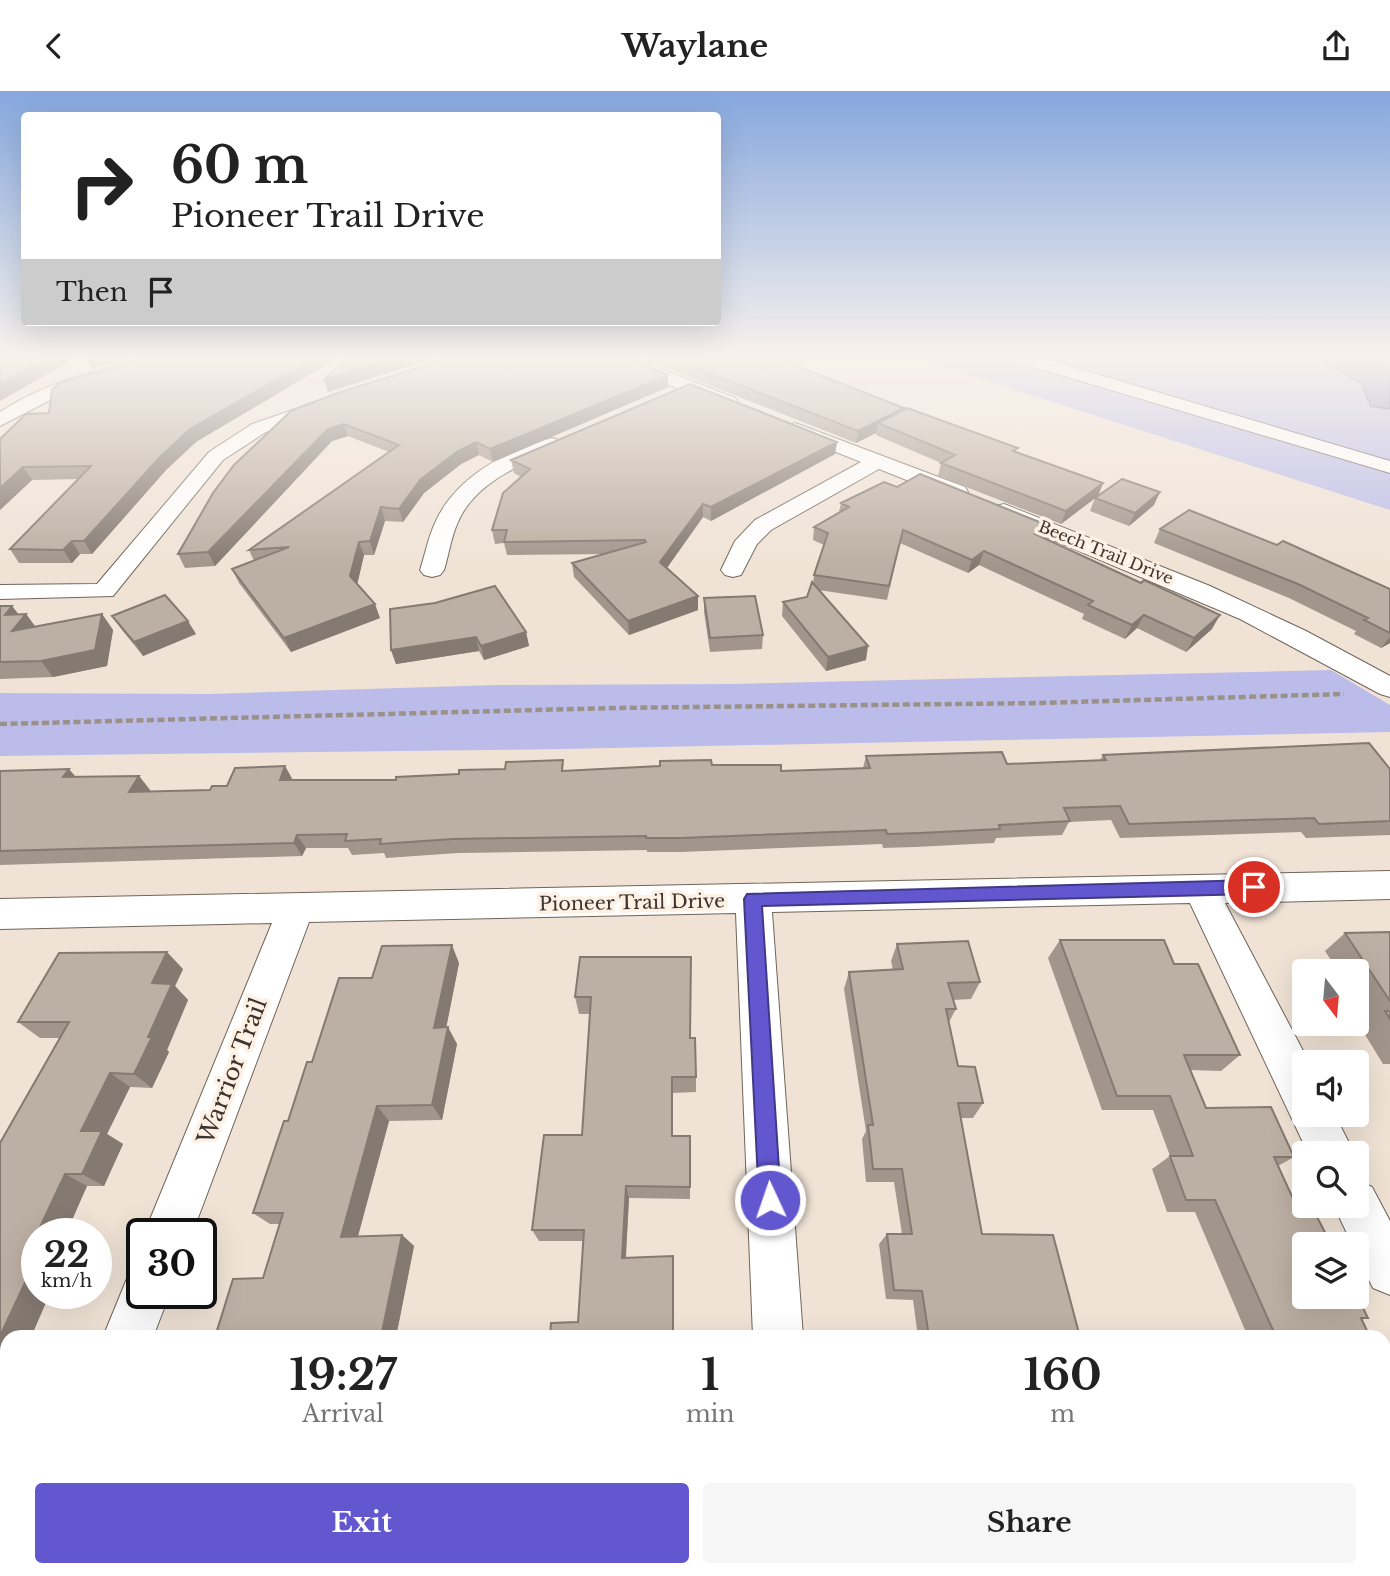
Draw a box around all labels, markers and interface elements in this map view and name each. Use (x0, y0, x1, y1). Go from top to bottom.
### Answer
text: Waylane (622, 26, 768, 66)
icon: back (35, 27, 73, 65)
icon: share (1317, 27, 1355, 65)
text: 60 m (171, 135, 308, 196)
icon: right (56, 140, 147, 231)
text: Pioneer Trail Drive (171, 196, 485, 236)
icon: arrive (142, 273, 180, 311)
text: Then (56, 276, 128, 308)
street label: Beech Trail Drive (1036, 516, 1176, 588)
pin (1224, 857, 1284, 917)
icon: arrive (1235, 868, 1273, 906)
street label: Pioneer Trail Drive (539, 889, 725, 916)
north arrow (1292, 959, 1368, 1036)
map controls (1292, 959, 1369, 1309)
street label: Warrior Trail (191, 994, 273, 1149)
button: sound (1292, 1050, 1369, 1127)
button: search (1292, 1141, 1369, 1218)
position arrow (733, 1163, 807, 1237)
speed limit sign: 30 (126, 1218, 217, 1309)
button: layers (1292, 1232, 1369, 1309)
text: 22 (44, 1233, 89, 1276)
text: km/h (41, 1270, 92, 1292)
text: 19:27 (289, 1349, 397, 1401)
text: 1 (701, 1349, 719, 1401)
text: 160 (1023, 1349, 1102, 1401)
text: Arrival (302, 1400, 384, 1428)
text: min (686, 1400, 734, 1428)
text: m (1050, 1400, 1075, 1428)
button: Exit (35, 1483, 689, 1563)
button: Share (703, 1483, 1356, 1563)

